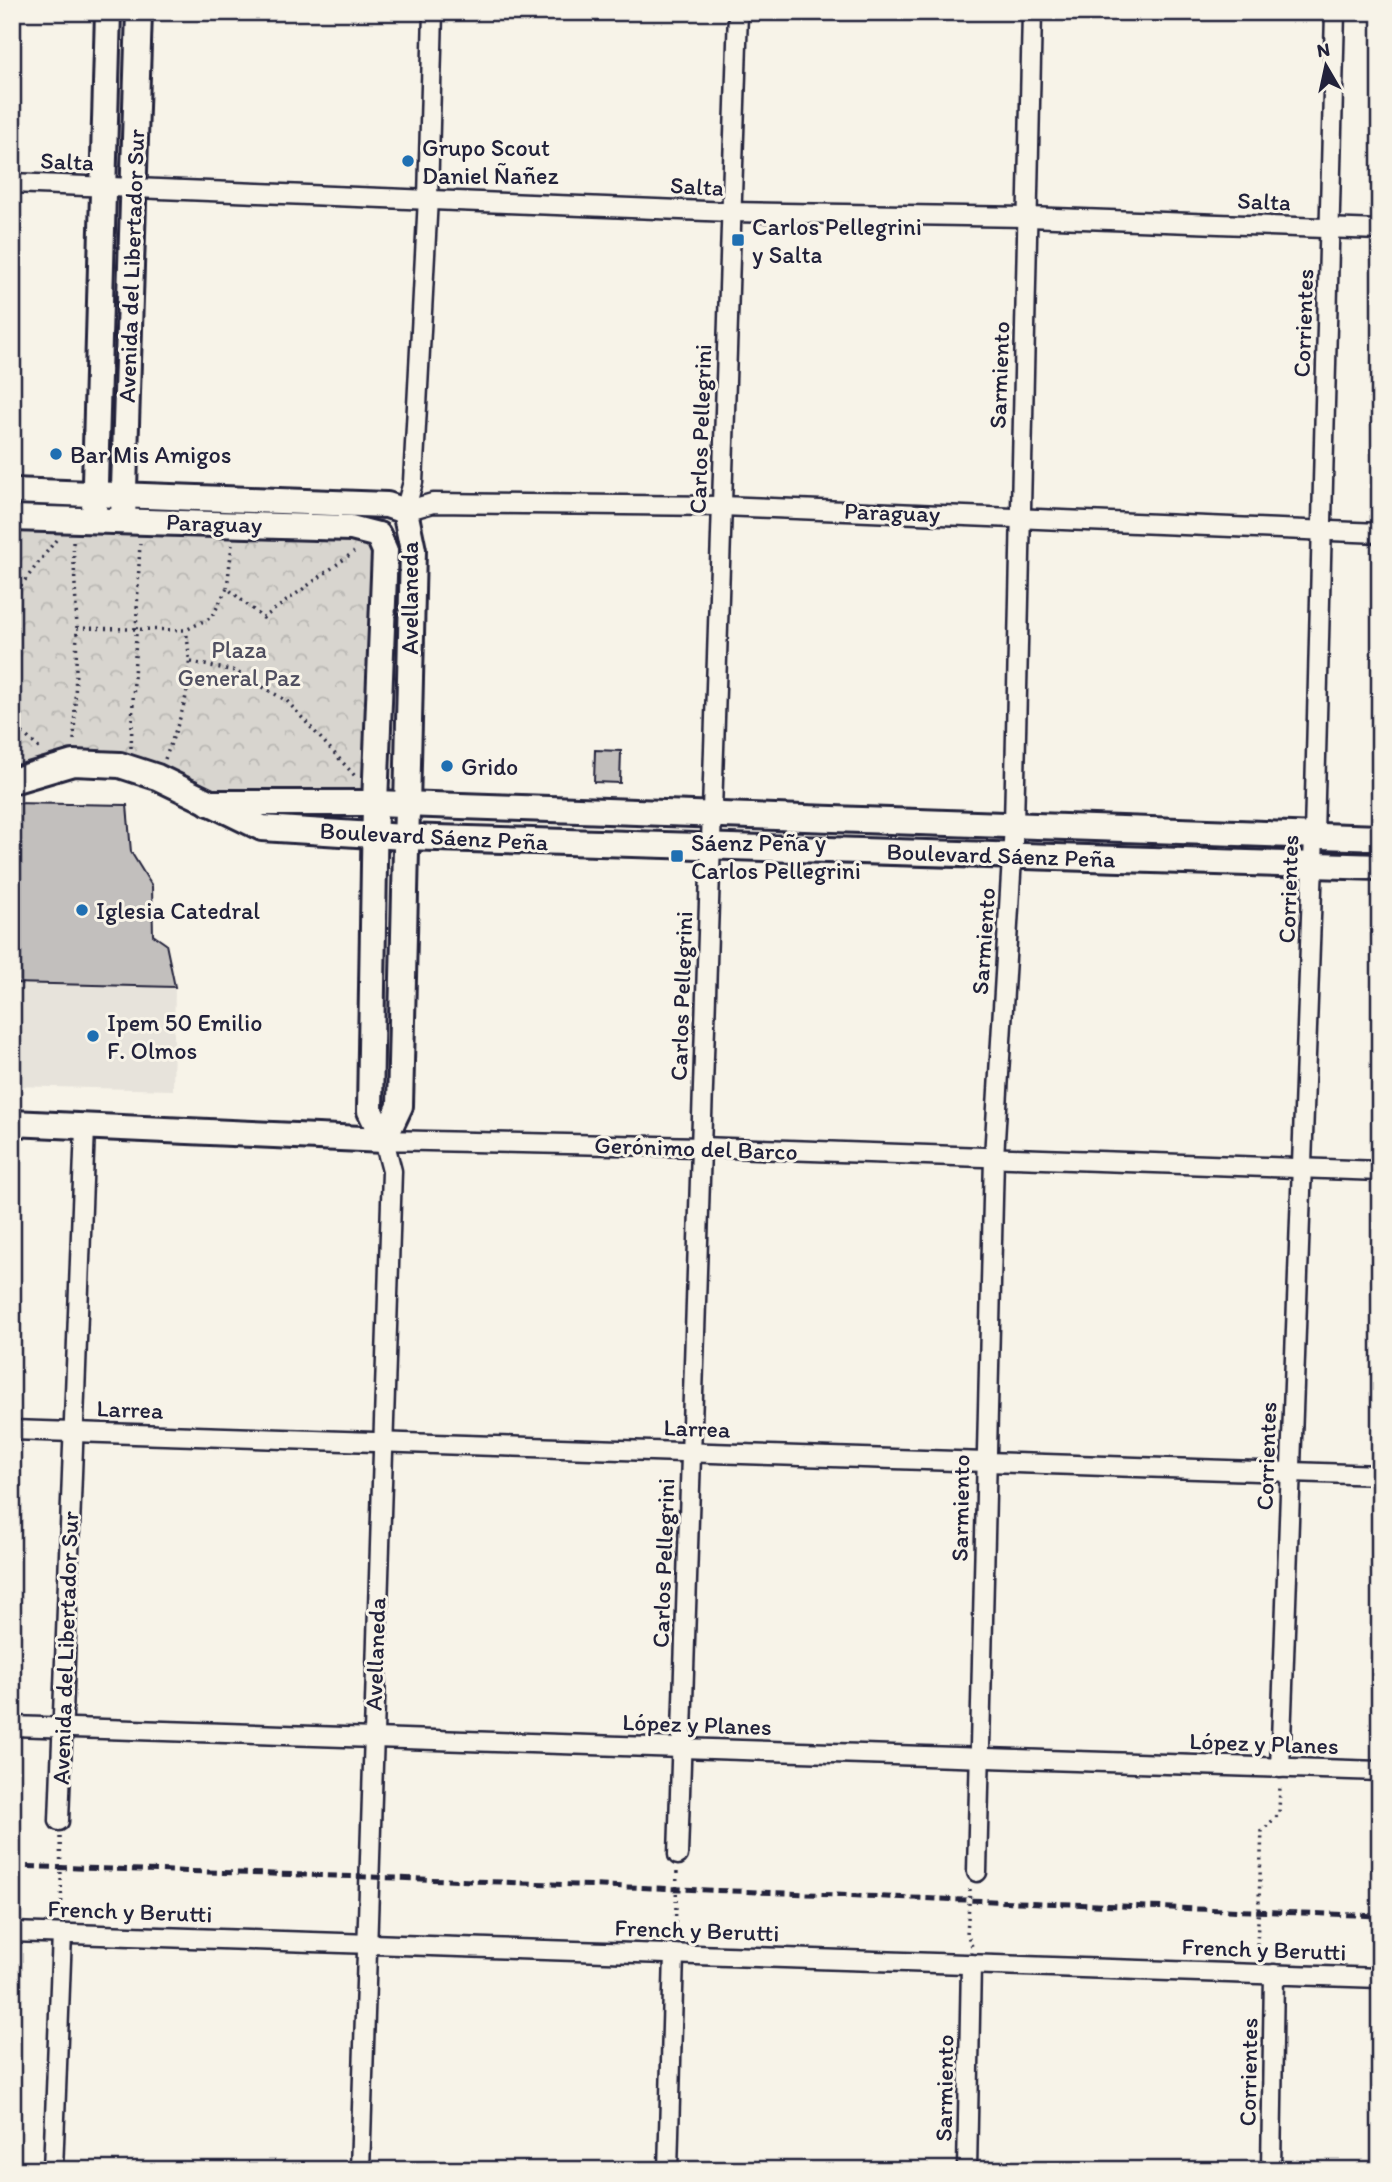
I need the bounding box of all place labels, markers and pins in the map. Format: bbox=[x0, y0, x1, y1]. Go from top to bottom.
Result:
place label: Grupo Scout Daniel Ñañez bbox=[422, 133, 559, 190]
marker: Grupo Scout Daniel Ñañez bbox=[400, 153, 416, 169]
place label: Carlos Pellegrini y Salta bbox=[752, 212, 922, 269]
marker: Carlos Pellegrini y Salta bbox=[730, 232, 746, 248]
place label: Bar Mis Amigos bbox=[70, 440, 231, 469]
marker: Bar Mis Amigos bbox=[48, 446, 64, 462]
place label: Grido bbox=[461, 752, 518, 781]
marker: Grido bbox=[439, 758, 455, 774]
place label: Sáenz Peña y Carlos Pellegrini bbox=[691, 828, 861, 885]
marker: Sáenz Peña y Carlos Pellegrini bbox=[669, 848, 685, 864]
place label: Iglesia Catedral bbox=[96, 896, 260, 925]
marker: Iglesia Catedral bbox=[74, 902, 90, 918]
place label: Ipem 50 Emilio F. Olmos bbox=[107, 1008, 262, 1065]
marker: Ipem 50 Emilio F. Olmos bbox=[85, 1028, 101, 1044]

